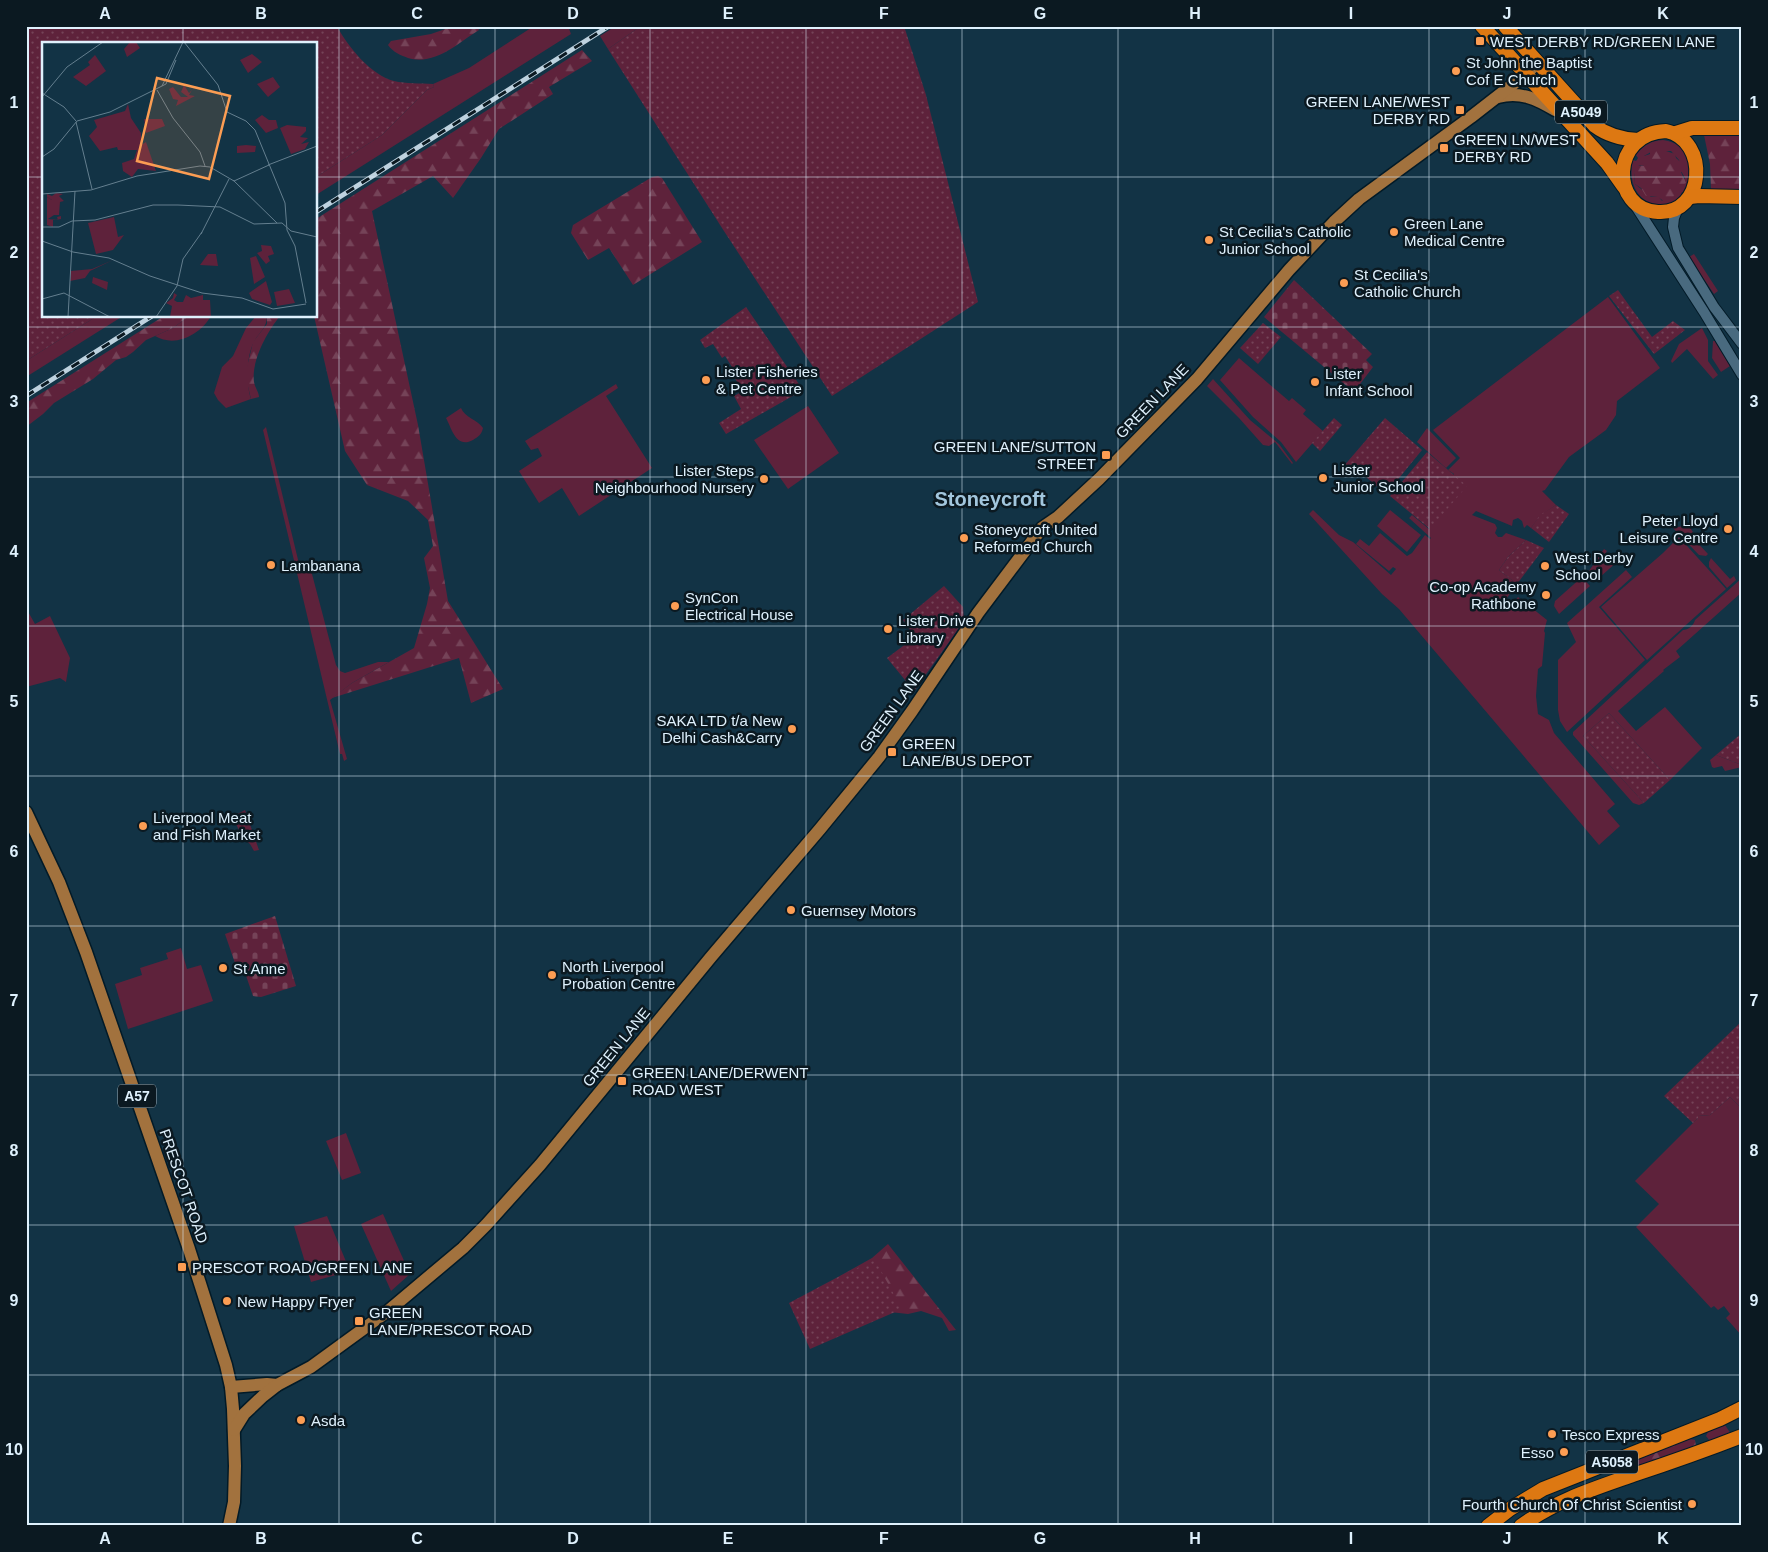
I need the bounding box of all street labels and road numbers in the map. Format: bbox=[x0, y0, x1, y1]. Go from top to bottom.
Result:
road number: A5049 bbox=[1555, 100, 1607, 124]
street label: GREEN LANE bbox=[1112, 360, 1192, 442]
street label: GREEN LANE bbox=[856, 667, 926, 755]
street label: GREEN LANE bbox=[579, 1004, 653, 1090]
road number: A57 bbox=[118, 1084, 156, 1108]
street label: PRESCOT ROAD bbox=[156, 1127, 212, 1246]
road number: A5058 bbox=[1586, 1450, 1638, 1474]

